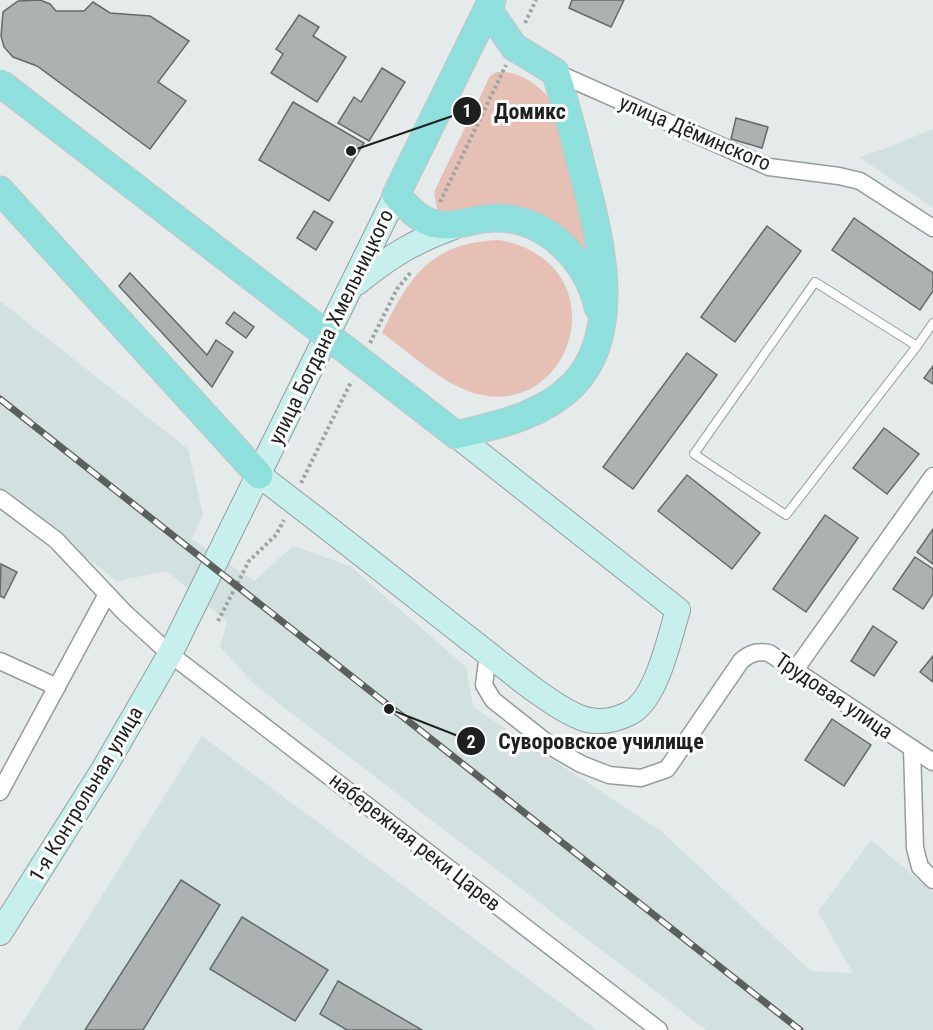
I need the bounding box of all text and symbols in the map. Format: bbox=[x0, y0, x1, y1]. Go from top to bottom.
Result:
street label: улица Дёминского bbox=[615, 90, 775, 176]
callout: Домикс bbox=[452, 91, 578, 131]
text: Домикс bbox=[494, 99, 566, 124]
text: 1 bbox=[462, 100, 472, 121]
street label: улица Богдана Хмельницкого bbox=[264, 206, 398, 448]
street label: Трудовая улица bbox=[771, 648, 897, 744]
street label: 1-я Контрольная улица bbox=[24, 702, 148, 886]
callout: Суворовское училище bbox=[456, 721, 715, 761]
text: Суворовское училище bbox=[498, 729, 704, 754]
text: 2 bbox=[466, 731, 476, 752]
street label: набережная реки Царев bbox=[325, 768, 505, 916]

